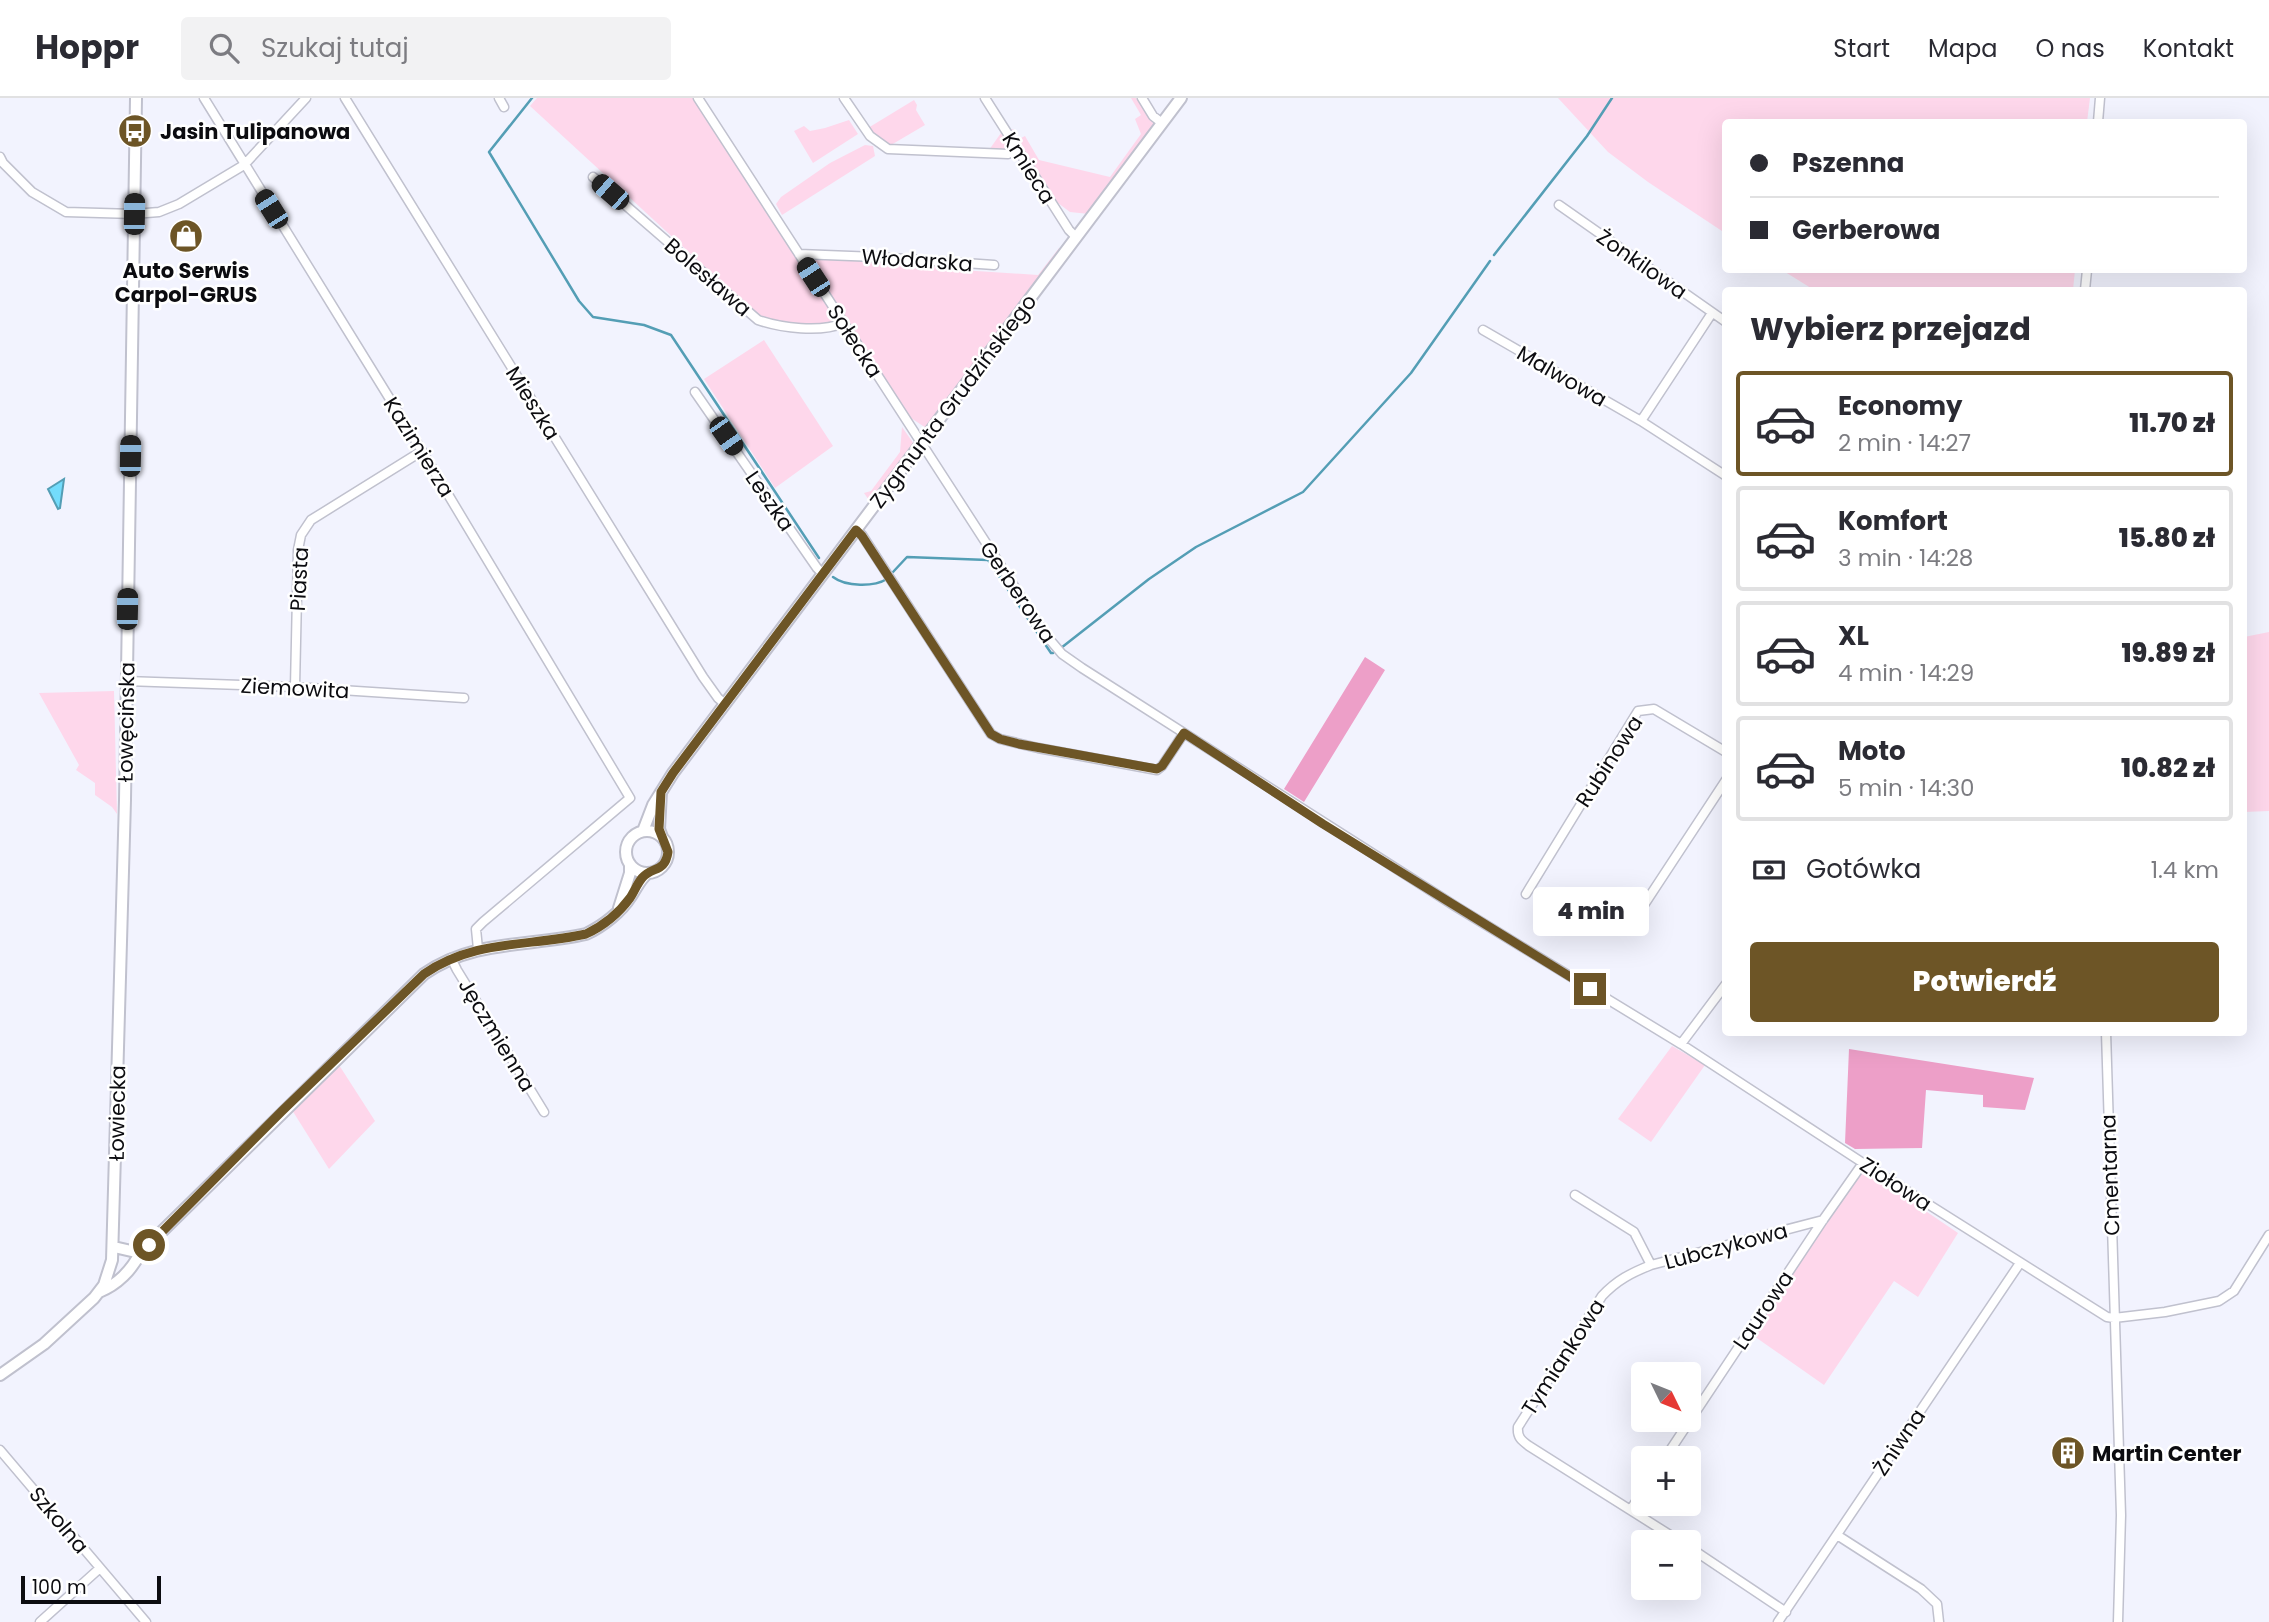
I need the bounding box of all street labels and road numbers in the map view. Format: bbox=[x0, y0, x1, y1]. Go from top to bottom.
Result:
street label: Kmieca bbox=[996, 127, 1062, 209]
street label: Żonkilowa bbox=[1591, 222, 1693, 306]
street label: Bolesława bbox=[658, 231, 758, 323]
street label: Włodarska bbox=[860, 242, 974, 278]
street label: Zygmunta Grudzińskiego bbox=[863, 288, 1043, 514]
street label: Sołecka bbox=[821, 299, 889, 383]
street label: Malwowa bbox=[1512, 339, 1612, 413]
street label: Mieszka bbox=[499, 361, 567, 445]
street label: Kazimierza bbox=[377, 391, 461, 503]
street label: Leszka bbox=[739, 465, 801, 537]
street label: Gerberowa bbox=[973, 535, 1063, 649]
street label: Piasta bbox=[283, 546, 315, 612]
street label: Łowęcińska bbox=[110, 662, 142, 782]
street label: Ziemowita bbox=[240, 671, 350, 705]
street label: Rubinowa bbox=[1569, 710, 1649, 812]
street label: Jęczmienna bbox=[452, 973, 542, 1097]
street label: Łowiecka bbox=[102, 1065, 132, 1161]
street label: Cmentarna bbox=[2093, 1114, 2127, 1236]
street label: Ziołowa bbox=[1855, 1150, 1937, 1218]
street label: Lubczykowa bbox=[1661, 1216, 1791, 1276]
street label: Laurowa bbox=[1726, 1265, 1800, 1355]
street label: Tymiankowa bbox=[1515, 1293, 1611, 1421]
street label: Żniwna bbox=[1866, 1403, 1932, 1481]
street label: Szkolna bbox=[23, 1480, 95, 1560]

